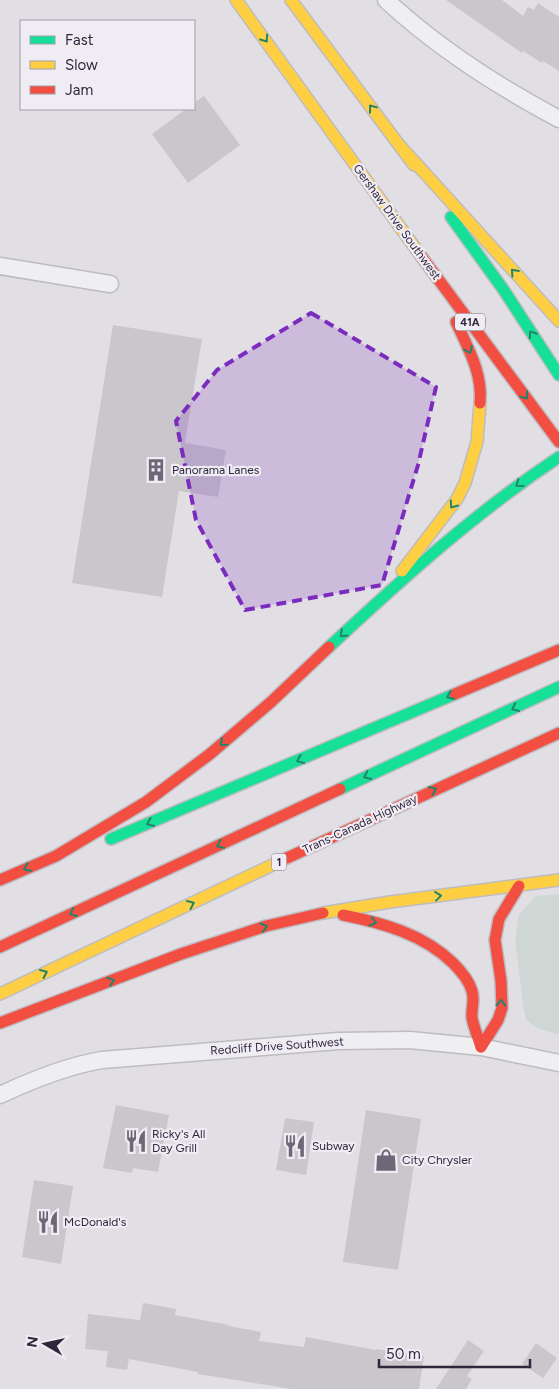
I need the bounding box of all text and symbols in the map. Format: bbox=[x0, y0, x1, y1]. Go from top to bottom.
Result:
legend bbox=[20, 20, 195, 110]
text: Fast bbox=[65, 31, 94, 49]
one-way arrow bbox=[259, 34, 268, 43]
text: Slow bbox=[65, 56, 98, 74]
text: Jam bbox=[65, 81, 93, 99]
one-way arrow bbox=[369, 105, 377, 114]
street label: Gershaw Drive Southwest bbox=[350, 162, 444, 283]
one-way arrow bbox=[511, 268, 520, 277]
road number: 41A bbox=[455, 314, 485, 331]
one-way arrow bbox=[529, 331, 539, 340]
one-way arrow bbox=[463, 345, 474, 354]
one-way arrow bbox=[520, 390, 528, 399]
building icon: Panorama Lanes bbox=[143, 457, 169, 483]
place label: Panorama Lanes bbox=[172, 463, 260, 477]
one-way arrow bbox=[515, 478, 525, 487]
one-way arrow bbox=[450, 499, 459, 509]
one-way arrow bbox=[340, 628, 349, 637]
one-way arrow bbox=[446, 691, 454, 701]
one-way arrow bbox=[511, 701, 520, 712]
one-way arrow bbox=[219, 738, 228, 747]
one-way arrow bbox=[296, 753, 305, 764]
one-way arrow bbox=[363, 770, 372, 781]
one-way arrow bbox=[428, 786, 437, 797]
street label: Trans-Canada Highway bbox=[301, 791, 420, 857]
one-way arrow bbox=[146, 816, 155, 827]
one-way arrow bbox=[216, 838, 225, 849]
road number: 1 bbox=[272, 854, 286, 870]
one-way arrow bbox=[23, 862, 32, 872]
one-way arrow bbox=[434, 891, 442, 902]
one-way arrow bbox=[186, 899, 195, 910]
one-way arrow bbox=[69, 907, 78, 917]
one-way arrow bbox=[369, 916, 377, 926]
one-way arrow bbox=[259, 922, 268, 932]
one-way arrow bbox=[39, 969, 48, 979]
one-way arrow bbox=[106, 977, 115, 987]
one-way arrow bbox=[496, 999, 506, 1007]
street label: Redcliff Drive Southwest bbox=[210, 1034, 345, 1058]
place label: Ricky's All Day Grill bbox=[152, 1127, 205, 1155]
restaurant icon: Ricky's All Day Grill bbox=[123, 1128, 149, 1154]
restaurant icon: Subway bbox=[282, 1133, 308, 1159]
place label: Subway bbox=[312, 1139, 355, 1153]
shop icon: City Chrysler bbox=[373, 1147, 399, 1173]
place label: City Chrysler bbox=[402, 1153, 472, 1167]
restaurant icon: McDonald's bbox=[35, 1209, 61, 1235]
place label: McDonald's bbox=[64, 1215, 127, 1229]
north arrow bbox=[20, 1319, 70, 1369]
text: N bbox=[23, 1335, 42, 1349]
scale bar bbox=[379, 1336, 530, 1368]
text: 50 m bbox=[386, 1345, 421, 1363]

